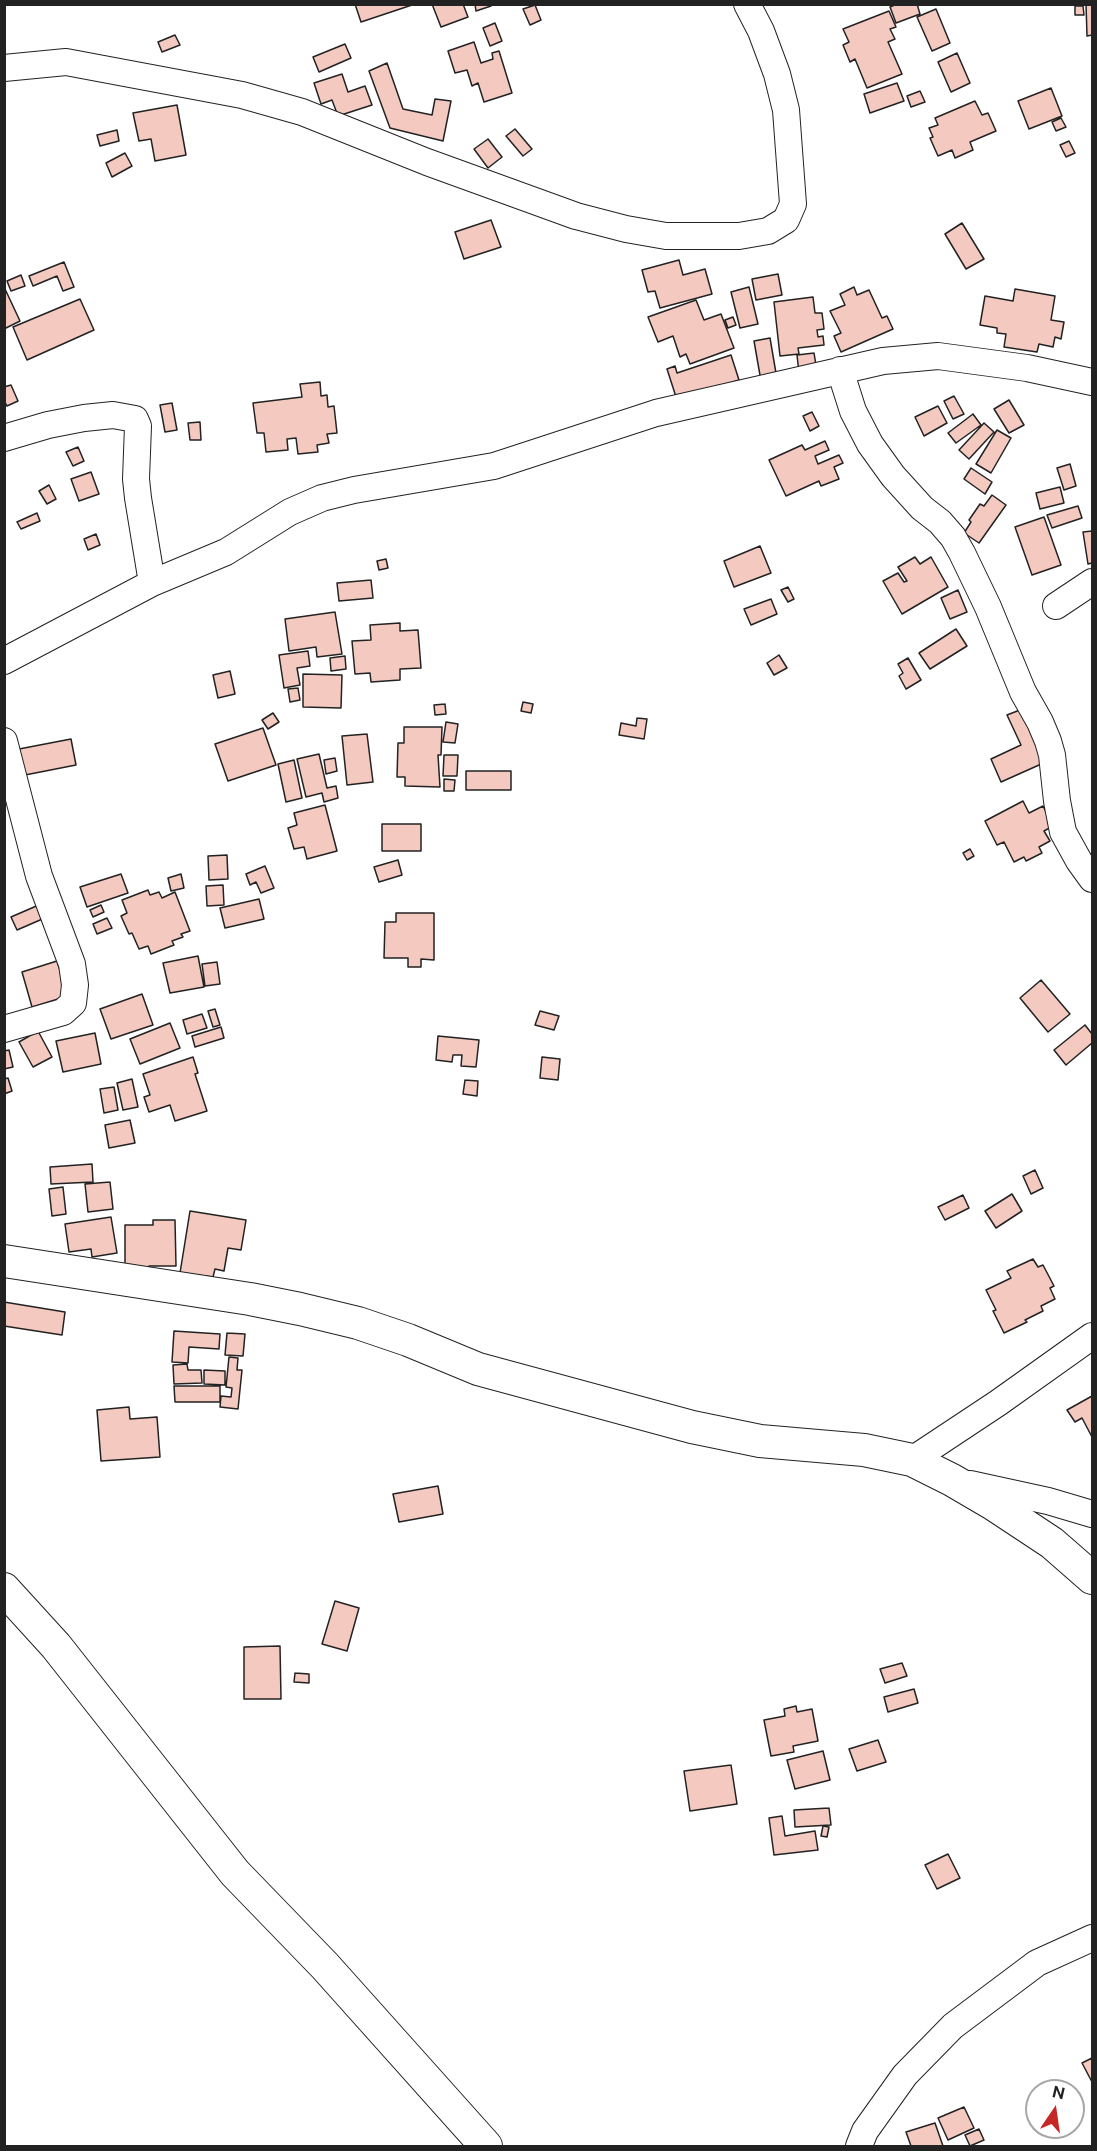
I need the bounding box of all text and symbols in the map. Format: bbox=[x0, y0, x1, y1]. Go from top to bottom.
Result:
north arrow bbox=[1025, 2079, 1085, 2139]
text: N bbox=[1050, 2082, 1067, 2104]

